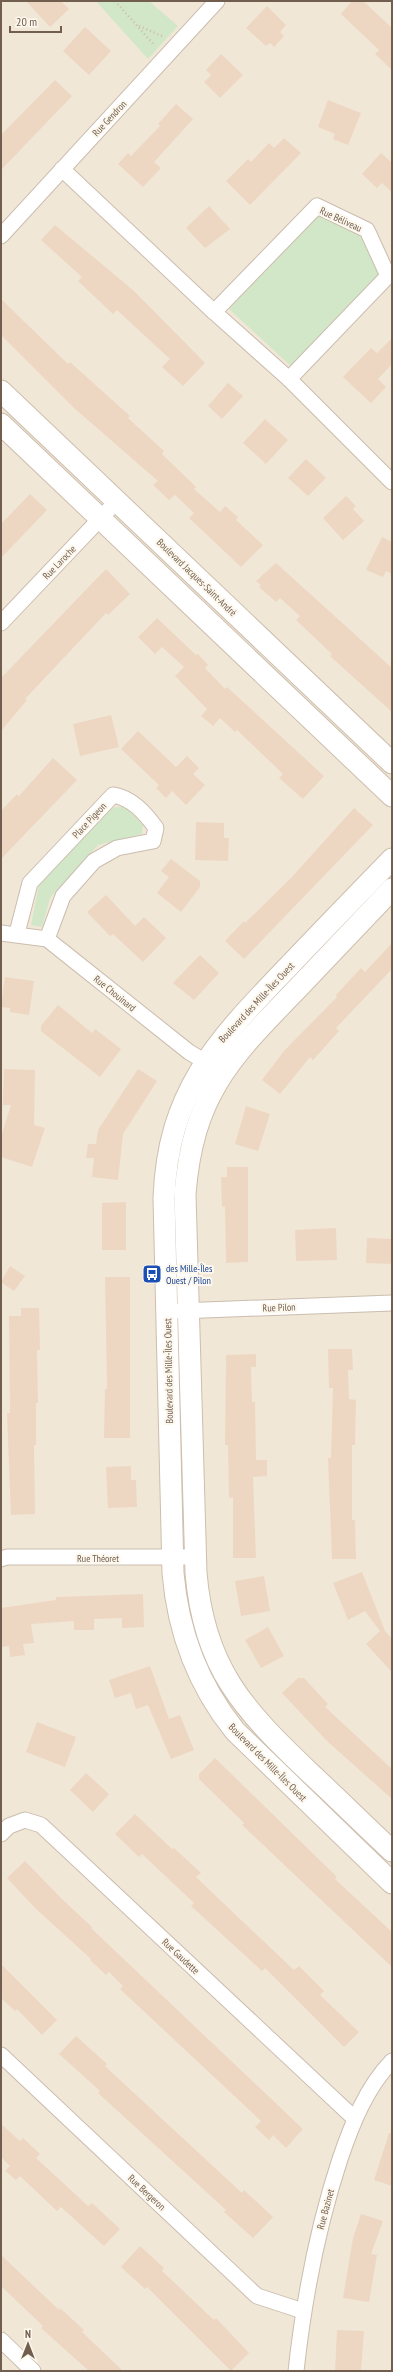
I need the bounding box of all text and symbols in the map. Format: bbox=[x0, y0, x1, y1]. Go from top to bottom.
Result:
scale bar bbox=[10, 8, 61, 34]
text: 20 m bbox=[16, 14, 37, 29]
street label: Rue Gendron bbox=[89, 98, 129, 139]
street label: Rue Béliveau bbox=[318, 204, 364, 235]
street label: Boulevard Jacques-Saint-André bbox=[154, 536, 239, 619]
street label: Rue Laroche bbox=[40, 543, 79, 582]
street label: Place Pigeon bbox=[70, 800, 109, 841]
street label: Boulevard des Mille-Îles Ouest bbox=[216, 959, 297, 1045]
street label: Rue Chouinard bbox=[91, 972, 138, 1014]
place label: des Mille-Îles Ouest / Pilon bbox=[166, 1262, 213, 1287]
bus stop icon: des Mille-Îles Ouest / Pilon bbox=[141, 1263, 163, 1285]
street label: Rue Pilon bbox=[262, 1300, 296, 1315]
street label: Boulevard des Mille-Îles Ouest bbox=[161, 1318, 176, 1424]
street label: Rue Théoret bbox=[77, 1552, 119, 1565]
street label: Boulevard des Mille-Îles Ouest bbox=[226, 1721, 310, 1804]
street label: Rue Gaudette bbox=[159, 1936, 202, 1977]
street label: Rue Bergeron bbox=[125, 2172, 168, 2213]
street label: Rue Bazinet bbox=[314, 2187, 337, 2231]
north arrow bbox=[8, 2324, 48, 2364]
text: N bbox=[25, 2327, 31, 2341]

